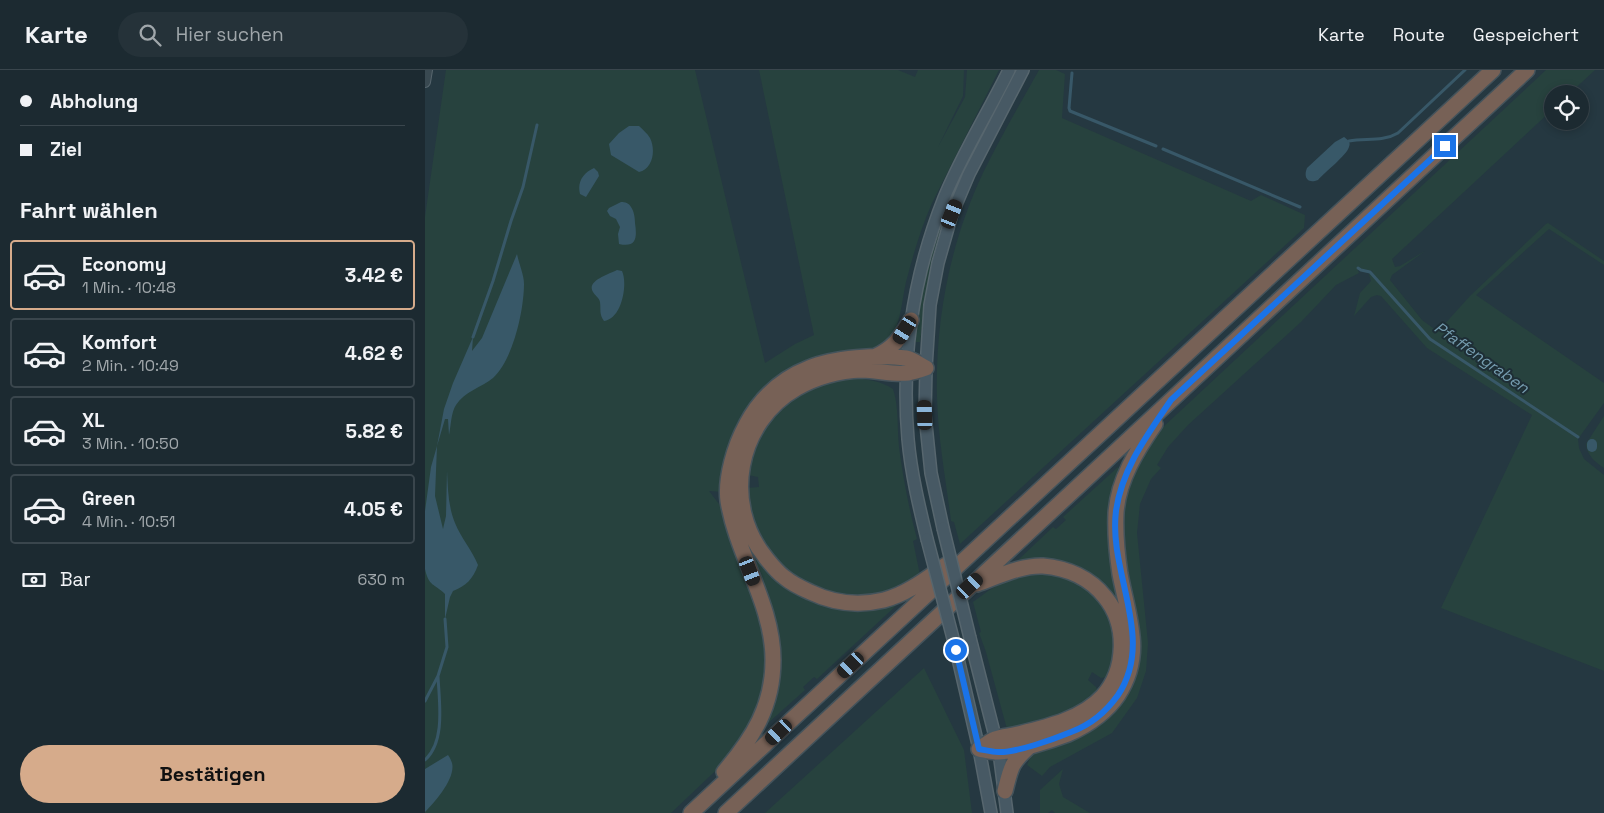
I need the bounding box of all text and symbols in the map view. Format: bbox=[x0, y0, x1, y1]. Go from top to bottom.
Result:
search box bbox=[118, 12, 468, 57]
text: Karte bbox=[25, 19, 88, 50]
icon: search bbox=[136, 21, 164, 49]
text: Hier suchen bbox=[176, 22, 284, 47]
text: Karte bbox=[1318, 23, 1365, 46]
text: Route bbox=[1393, 23, 1445, 46]
text: Gespeichert bbox=[1473, 23, 1579, 46]
map controls bbox=[1544, 85, 1589, 130]
button: locate bbox=[1544, 85, 1589, 130]
text: Abholung bbox=[50, 89, 138, 114]
route end bbox=[1434, 135, 1456, 157]
text: Ziel bbox=[50, 137, 82, 162]
text: Fahrt wählen bbox=[20, 196, 158, 224]
car bbox=[939, 197, 964, 231]
text: Economy bbox=[82, 252, 166, 277]
icon: car bbox=[22, 253, 67, 298]
text: 3.42 € bbox=[345, 263, 403, 288]
text: 1 Min. · 10:48 bbox=[82, 277, 176, 298]
car bbox=[890, 313, 919, 347]
water label: Pfaffengraben bbox=[1430, 317, 1534, 399]
text: Komfort bbox=[82, 330, 157, 355]
icon: car bbox=[22, 331, 67, 376]
text: 4.62 € bbox=[345, 341, 403, 366]
text: 2 Min. · 10:49 bbox=[82, 355, 179, 376]
car bbox=[916, 400, 933, 430]
text: XL bbox=[82, 408, 105, 433]
icon: car bbox=[22, 409, 67, 454]
text: 5.82 € bbox=[346, 419, 403, 444]
text: 3 Min. · 10:50 bbox=[82, 433, 179, 454]
text: Green bbox=[82, 486, 135, 511]
icon: car bbox=[22, 487, 67, 532]
text: 4.05 € bbox=[344, 497, 403, 522]
text: 4 Min. · 10:51 bbox=[82, 511, 175, 532]
car bbox=[737, 554, 762, 588]
icon: cash bbox=[20, 566, 48, 594]
text: Bar bbox=[60, 567, 91, 592]
text: 630 m bbox=[357, 569, 405, 590]
car bbox=[953, 570, 986, 602]
route start bbox=[945, 639, 967, 661]
car bbox=[834, 649, 867, 681]
car bbox=[762, 716, 795, 748]
button: Bestätigen bbox=[20, 745, 405, 803]

